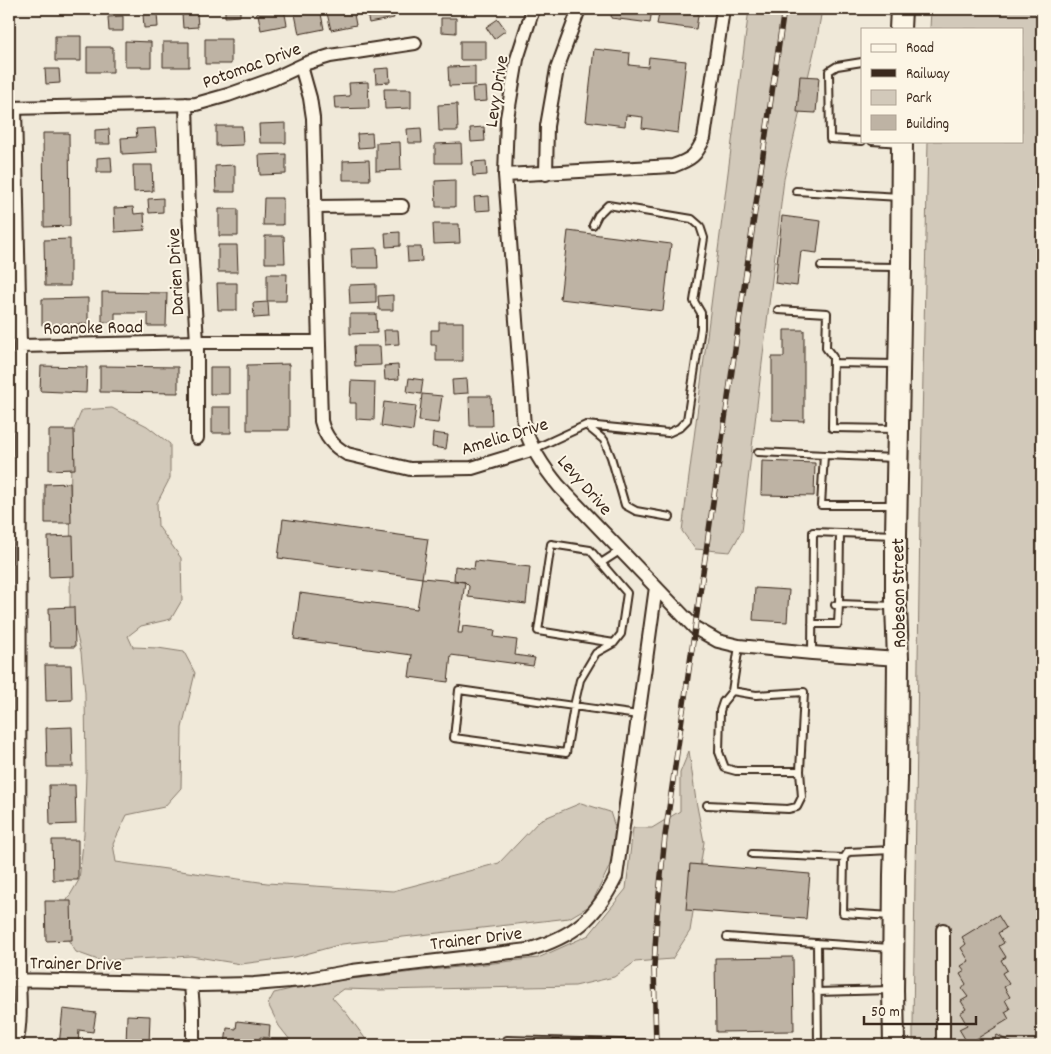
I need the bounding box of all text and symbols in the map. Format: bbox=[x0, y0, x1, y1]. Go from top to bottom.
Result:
legend bbox=[861, 28, 1024, 142]
street label: Potomac Drive bbox=[199, 37, 305, 98]
text: Road bbox=[906, 38, 934, 60]
street label: Levy Drive bbox=[479, 54, 517, 130]
text: Railway bbox=[906, 64, 950, 86]
text: Park bbox=[906, 88, 932, 110]
text: Building bbox=[906, 114, 949, 136]
street label: Darien Drive bbox=[162, 227, 193, 316]
street label: Roanoke Road bbox=[43, 315, 143, 344]
street label: Amelia Drive bbox=[458, 412, 552, 464]
street label: Levy Drive bbox=[549, 450, 617, 523]
street label: Robeson Street bbox=[886, 538, 915, 648]
street label: Trainer Drive bbox=[429, 921, 524, 959]
street label: Trainer Drive bbox=[30, 951, 122, 980]
scale bar bbox=[864, 994, 976, 1026]
text: 50 m bbox=[871, 1002, 900, 1024]

